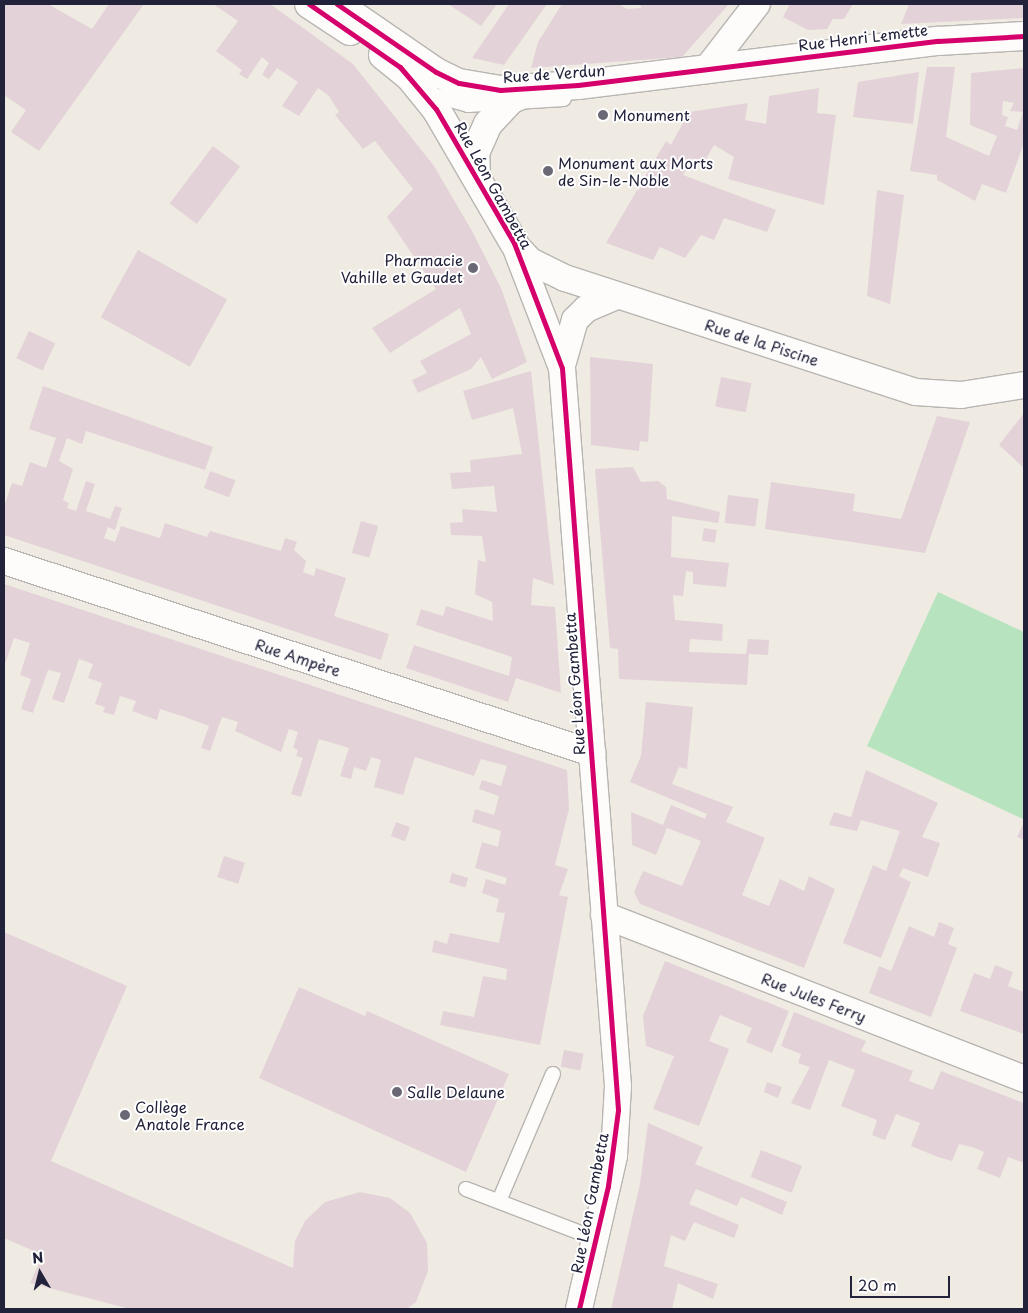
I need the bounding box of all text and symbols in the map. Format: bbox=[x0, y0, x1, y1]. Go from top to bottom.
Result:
street label: Rue Henri Lemette bbox=[795, 20, 931, 54]
street label: Rue de Verdun bbox=[501, 60, 607, 86]
place label: Monument bbox=[613, 106, 690, 124]
marker: Monument bbox=[597, 109, 609, 121]
street label: Rue Léon Gambetta bbox=[451, 118, 537, 252]
place label: Monument aux Morts de Sin-le-Noble bbox=[558, 153, 713, 188]
marker: Monument aux Morts de Sin-le-Noble bbox=[542, 165, 554, 177]
place label: Pharmacie Vahille et Gaudet bbox=[340, 250, 463, 285]
marker: Pharmacie Vahille et Gaudet bbox=[467, 262, 479, 274]
street label: Rue de la Piscine bbox=[701, 315, 823, 369]
street label: Rue Léon Gambetta bbox=[560, 612, 588, 756]
street label: Rue Ampère bbox=[252, 635, 344, 679]
street label: Rue Jules Ferry bbox=[758, 968, 870, 1026]
place label: Salle Delaune bbox=[407, 1083, 504, 1101]
marker: Salle Delaune bbox=[391, 1086, 403, 1098]
place label: Collège Anatole France bbox=[135, 1097, 245, 1132]
marker: Collège Anatole France bbox=[119, 1109, 131, 1121]
street label: Rue Léon Gambetta bbox=[566, 1131, 612, 1275]
text: N bbox=[31, 1246, 45, 1269]
north arrow bbox=[15, 1248, 65, 1298]
scale bar bbox=[853, 1266, 953, 1298]
text: 20 m bbox=[858, 1273, 897, 1296]

